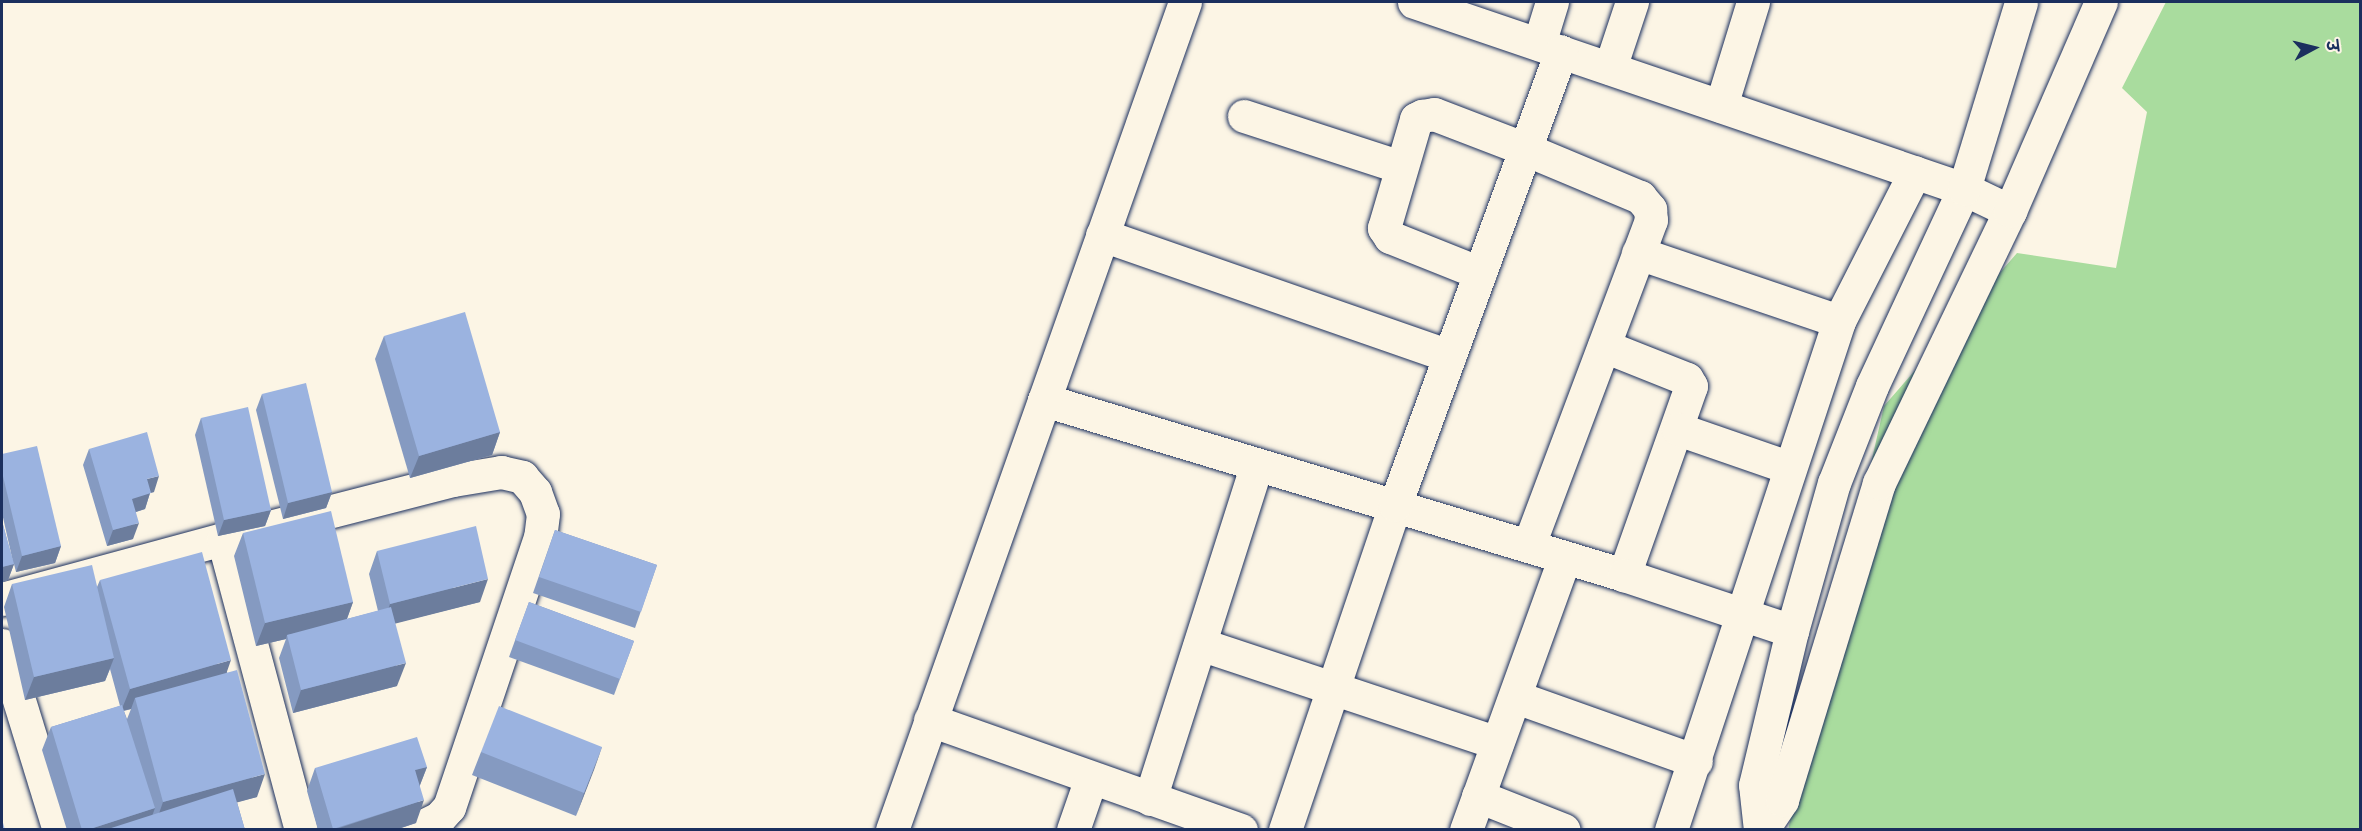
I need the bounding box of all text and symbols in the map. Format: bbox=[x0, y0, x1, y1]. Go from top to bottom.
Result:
north arrow bbox=[2284, 18, 2344, 78]
text: उ bbox=[2320, 39, 2343, 52]

